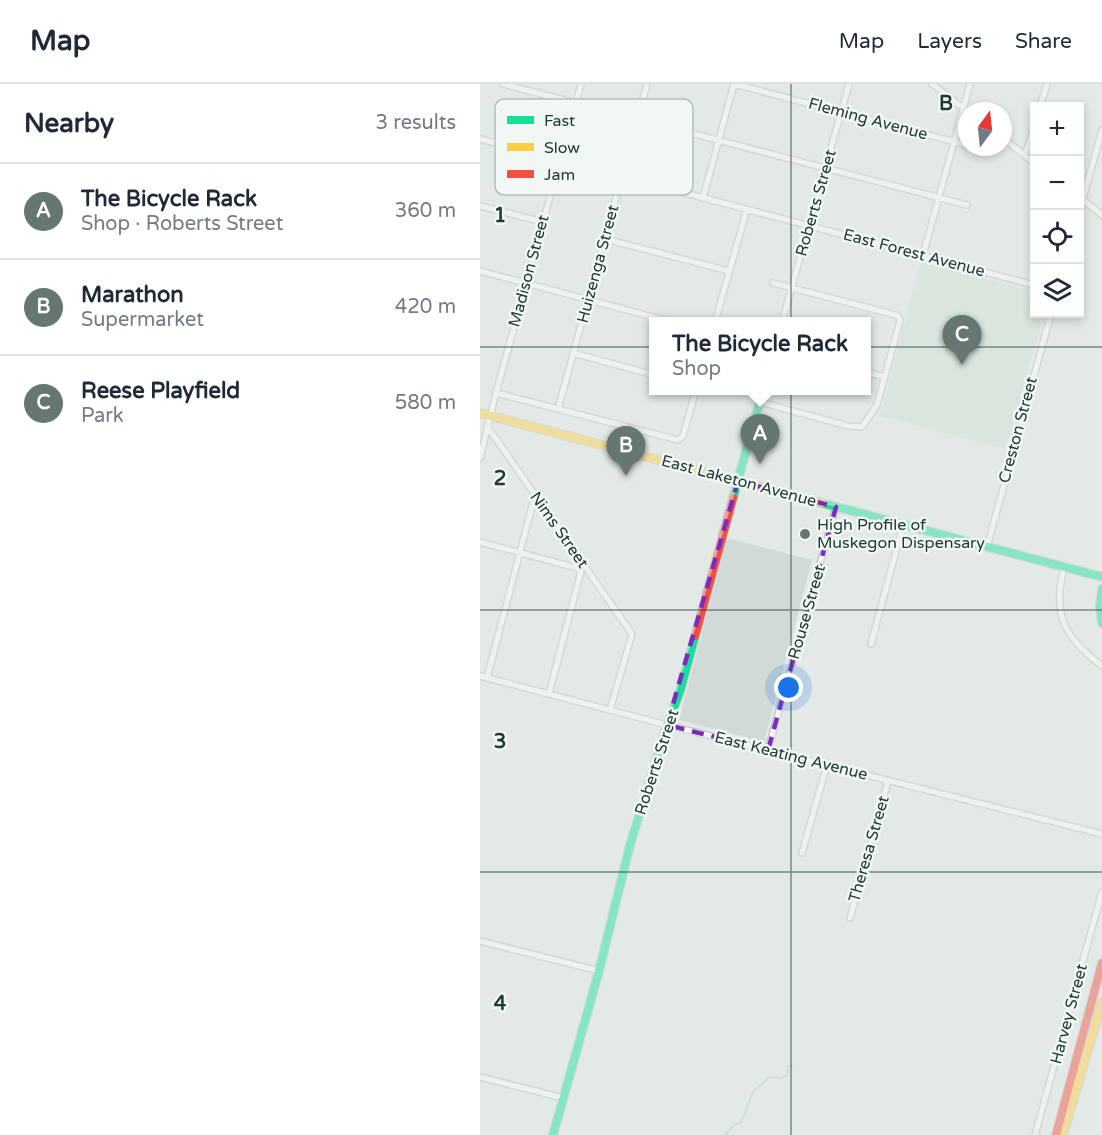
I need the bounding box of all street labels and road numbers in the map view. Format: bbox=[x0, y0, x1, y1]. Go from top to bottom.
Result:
street label: Fleming Avenue bbox=[806, 93, 930, 145]
street label: Roberts Street bbox=[791, 147, 841, 259]
street label: Huizenga Street bbox=[573, 203, 623, 325]
street label: Madison Street bbox=[504, 213, 554, 329]
street label: East Forest Avenue bbox=[841, 224, 987, 282]
street label: Creston Street bbox=[994, 375, 1042, 485]
street label: East Laketon Avenue bbox=[659, 451, 819, 511]
street label: Nims Street bbox=[525, 488, 593, 572]
street label: Rouse Street bbox=[784, 562, 830, 662]
street label: Roberts Street bbox=[630, 707, 684, 817]
street label: East Keating Avenue bbox=[712, 727, 870, 785]
street label: Theresa Street bbox=[844, 793, 894, 905]
street label: Harvey Street bbox=[1046, 962, 1092, 1066]

